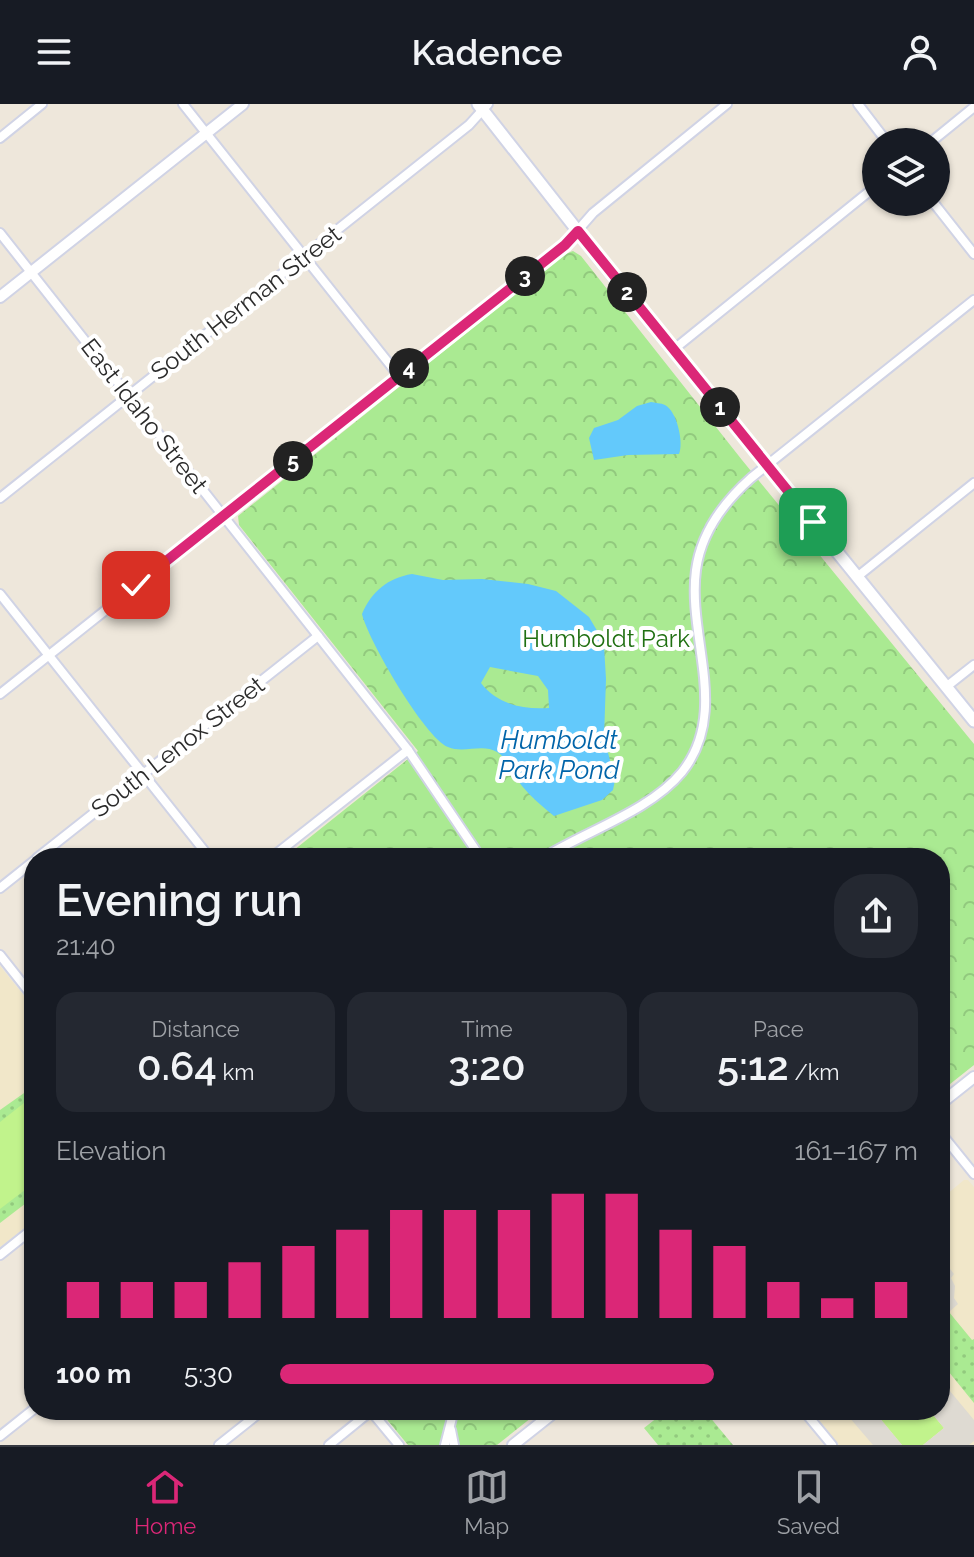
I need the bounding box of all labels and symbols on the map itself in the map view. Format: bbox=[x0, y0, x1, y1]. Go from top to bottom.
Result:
street label: South Herman Street bbox=[145, 219, 346, 386]
pin: 3 bbox=[505, 256, 545, 296]
pin: 2 bbox=[607, 272, 647, 312]
street label: East Idaho Street bbox=[75, 333, 214, 499]
pin: 4 bbox=[389, 348, 429, 388]
pin: 1 bbox=[700, 387, 740, 427]
pin: 5 bbox=[273, 441, 313, 481]
pin bbox=[779, 488, 847, 556]
pin bbox=[102, 551, 170, 619]
park label: Humboldt Park bbox=[522, 624, 690, 653]
street label: South Lenox Street bbox=[85, 670, 270, 823]
water label: Humboldt Park Pond bbox=[499, 725, 620, 785]

